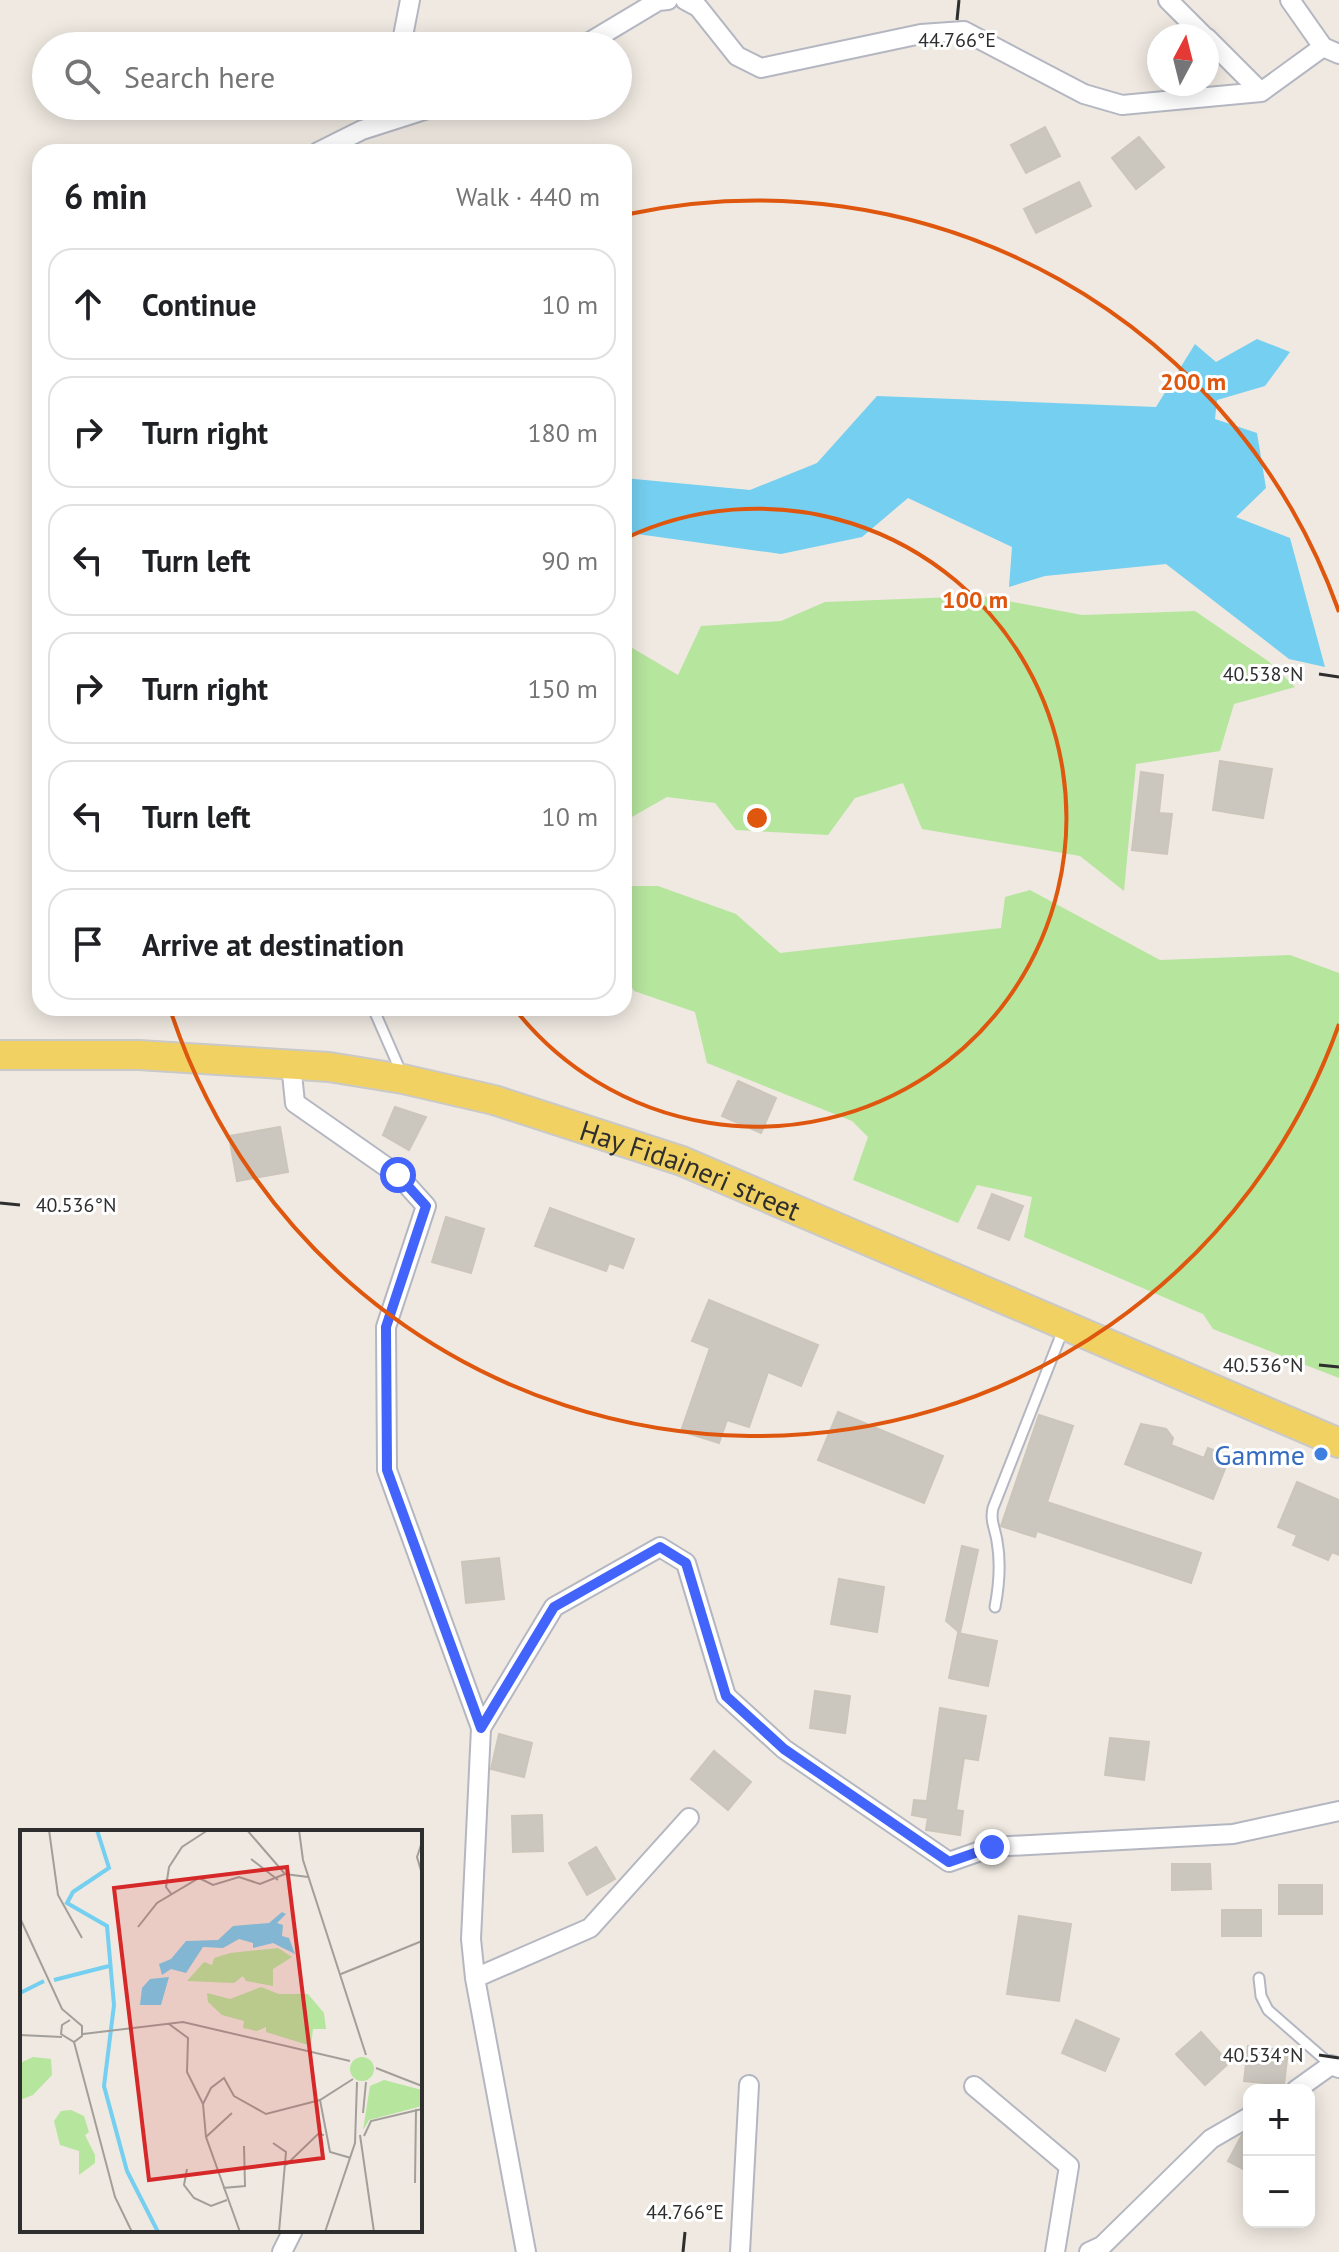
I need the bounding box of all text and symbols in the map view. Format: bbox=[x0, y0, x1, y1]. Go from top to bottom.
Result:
north arrow bbox=[1147, 24, 1219, 96]
text: 44.766°E bbox=[918, 27, 996, 53]
search box bbox=[32, 32, 632, 120]
icon: search bbox=[60, 54, 104, 98]
text: Search here bbox=[124, 57, 275, 96]
text: 6 min bbox=[64, 174, 147, 218]
text: Walk · 440 m bbox=[456, 180, 600, 213]
icon: ahead bbox=[66, 282, 110, 326]
text: Continue bbox=[142, 285, 256, 324]
text: 10 m bbox=[542, 288, 598, 321]
text: 200 m bbox=[1160, 366, 1226, 397]
icon: right bbox=[66, 410, 110, 454]
text: Turn right bbox=[142, 413, 268, 452]
text: 180 m bbox=[527, 416, 598, 449]
icon: left bbox=[66, 538, 110, 582]
text: Turn left bbox=[142, 541, 250, 580]
text: 90 m bbox=[542, 544, 598, 577]
text: 100 m bbox=[942, 584, 1008, 615]
text: 40.538°N bbox=[1223, 661, 1303, 687]
icon: right bbox=[66, 666, 110, 710]
text: Turn right bbox=[142, 669, 268, 708]
text: 150 m bbox=[527, 672, 598, 705]
icon: left bbox=[66, 794, 110, 838]
text: Turn left bbox=[142, 797, 250, 836]
text: 10 m bbox=[542, 800, 598, 833]
centre of rings bbox=[743, 804, 771, 832]
icon: arrive bbox=[66, 922, 110, 966]
text: Arrive at destination bbox=[142, 925, 404, 964]
street label: Hay Fidaineri street bbox=[575, 1111, 807, 1228]
route start bbox=[380, 1157, 416, 1193]
text: 40.536°N bbox=[36, 1192, 116, 1218]
text: 40.536°N bbox=[1223, 1352, 1303, 1378]
place label: Gamme bbox=[1214, 1436, 1305, 1473]
marker: Gamme bbox=[1312, 1445, 1330, 1463]
route end bbox=[974, 1829, 1010, 1865]
inset map bbox=[20, 1830, 422, 2232]
text: 40.534°N bbox=[1223, 2042, 1303, 2068]
map controls bbox=[1243, 2084, 1315, 2228]
button: + bbox=[1243, 2084, 1315, 2156]
button: − bbox=[1243, 2156, 1315, 2228]
text: 44.766°E bbox=[646, 2199, 724, 2225]

